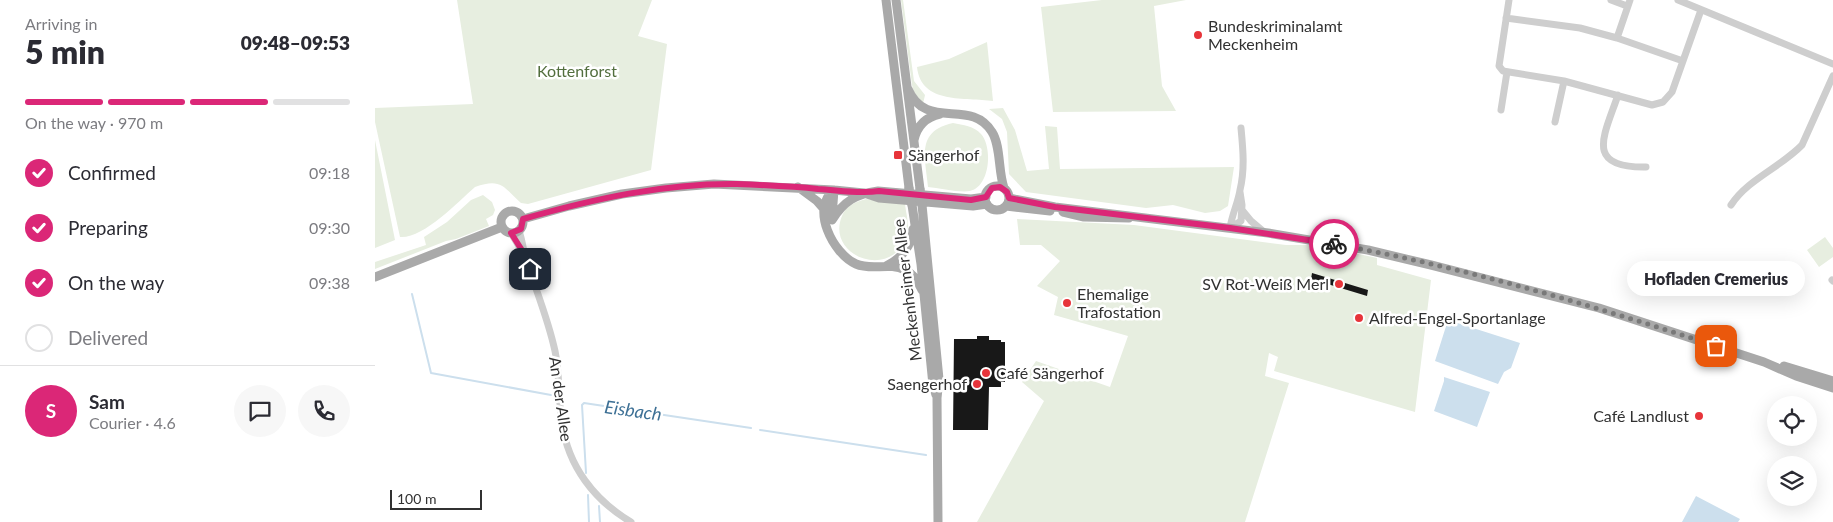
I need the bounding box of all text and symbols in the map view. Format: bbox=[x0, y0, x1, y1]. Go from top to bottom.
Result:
text: Arriving in bbox=[25, 14, 98, 33]
place label: Bundeskriminalamt Meckenheim bbox=[1208, 16, 1343, 53]
marker: Bundeskriminalamt Meckenheim bbox=[1192, 29, 1204, 41]
text: 09:48–09:53 bbox=[241, 31, 350, 54]
text: 5 min bbox=[25, 32, 105, 71]
park label: Kottenforst bbox=[537, 61, 617, 80]
text: On the way · 970 m bbox=[25, 113, 163, 132]
place label: Sängerhof bbox=[908, 145, 980, 164]
marker: Sängerhof bbox=[892, 149, 904, 161]
icon: check bbox=[25, 159, 53, 187]
text: Confirmed bbox=[68, 161, 156, 184]
text: 09:18 bbox=[309, 163, 350, 182]
icon: check bbox=[25, 214, 53, 242]
text: Preparing bbox=[68, 216, 148, 239]
text: 09:30 bbox=[309, 218, 350, 237]
street label: Meckenheimer Allee bbox=[888, 218, 925, 362]
courier bbox=[1309, 219, 1359, 269]
icon: bike bbox=[1320, 230, 1348, 258]
pin bbox=[509, 248, 551, 290]
icon: home bbox=[516, 255, 544, 283]
callout: Hofladen Cremerius bbox=[1627, 261, 1805, 296]
icon: check bbox=[25, 269, 53, 297]
text: Hofladen Cremerius bbox=[1644, 269, 1788, 288]
text: On the way bbox=[68, 271, 164, 294]
text: 09:38 bbox=[309, 273, 350, 292]
place label: SV Rot-Weiß Merl bbox=[1202, 274, 1329, 293]
marker: SV Rot-Weiß Merl bbox=[1333, 278, 1345, 290]
place label: Ehemalige Trafostation bbox=[1077, 284, 1161, 321]
marker: Ehemalige Trafostation bbox=[1061, 297, 1073, 309]
place label: Alfred-Engel-Sportanlage bbox=[1369, 308, 1546, 327]
marker: Alfred-Engel-Sportanlage bbox=[1353, 312, 1365, 324]
pin bbox=[1695, 325, 1737, 367]
text: Delivered bbox=[68, 326, 148, 349]
icon: bag bbox=[1702, 332, 1730, 360]
street label: An der Allee bbox=[546, 355, 577, 443]
place label: Café Sängerhof bbox=[996, 363, 1104, 382]
marker: Café Sängerhof bbox=[980, 367, 992, 379]
place label: Saengerhof bbox=[887, 374, 967, 393]
marker: Saengerhof bbox=[971, 378, 983, 390]
button: chat bbox=[234, 385, 286, 437]
button: phone bbox=[298, 385, 350, 437]
text: Sam bbox=[89, 390, 125, 413]
water label: Eisbach bbox=[603, 395, 663, 425]
map controls bbox=[1767, 396, 1817, 506]
button: locate bbox=[1767, 396, 1817, 446]
text: S bbox=[46, 399, 56, 422]
place label: Café Landlust bbox=[1593, 406, 1689, 425]
marker: Café Landlust bbox=[1693, 410, 1705, 422]
text: Courier · 4.6 bbox=[89, 413, 176, 432]
button: layers bbox=[1767, 456, 1817, 506]
scale bar bbox=[390, 487, 483, 510]
text: 100 m bbox=[397, 490, 436, 507]

